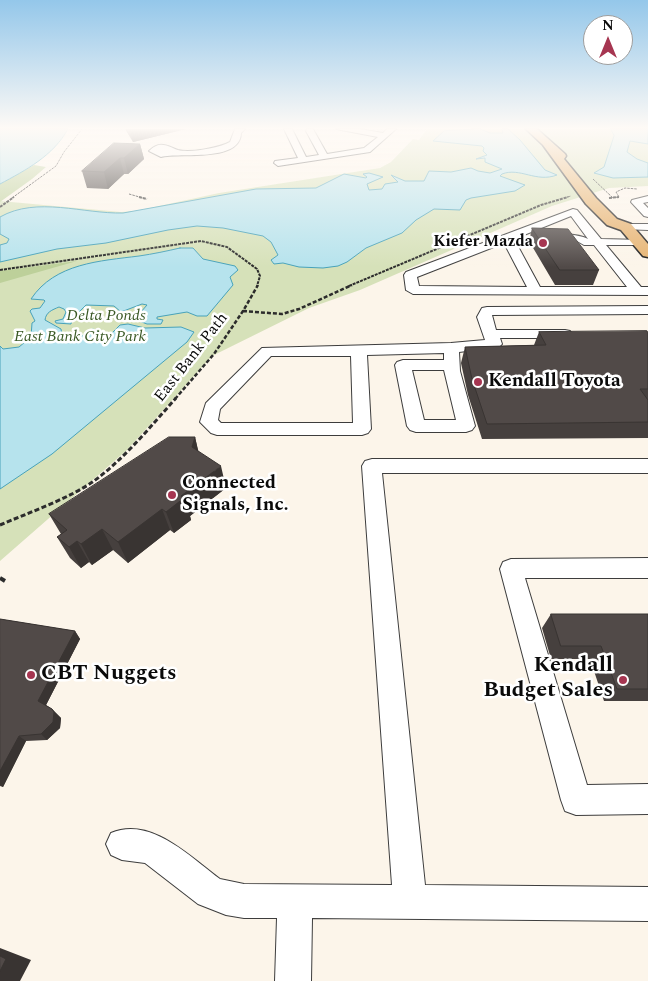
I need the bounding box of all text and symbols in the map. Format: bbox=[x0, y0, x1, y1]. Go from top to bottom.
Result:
north arrow bbox=[583, 15, 633, 65]
text: N bbox=[602, 15, 614, 36]
place label: Kiefer Mazda bbox=[433, 233, 533, 253]
marker: Kiefer Mazda bbox=[537, 237, 549, 249]
park label: Delta Ponds bbox=[66, 307, 146, 327]
street label: East Bank Path bbox=[151, 310, 233, 406]
park label: East Bank City Park bbox=[14, 328, 146, 348]
place label: Kendall Toyota bbox=[488, 371, 621, 393]
marker: Kendall Toyota bbox=[472, 376, 484, 388]
place label: Connected Signals, Inc. bbox=[182, 473, 289, 517]
marker: Connected Signals, Inc. bbox=[166, 489, 178, 501]
place label: Kendall Budget Sales bbox=[483, 654, 613, 706]
place label: CBT Nuggets bbox=[41, 662, 177, 688]
marker: CBT Nuggets bbox=[25, 669, 37, 681]
marker: Kendall Budget Sales bbox=[617, 674, 629, 686]

